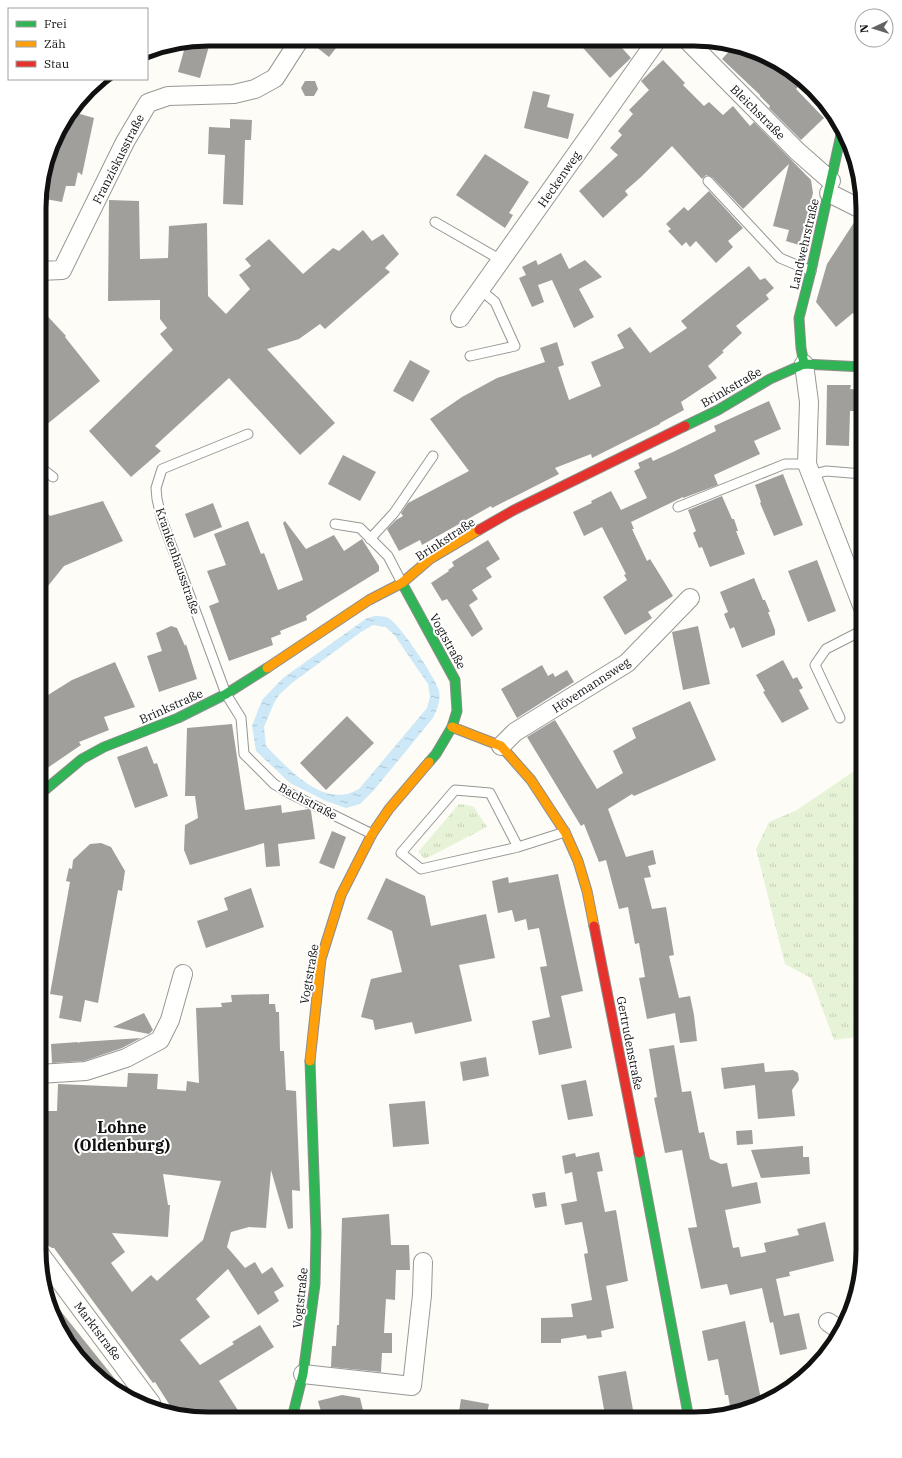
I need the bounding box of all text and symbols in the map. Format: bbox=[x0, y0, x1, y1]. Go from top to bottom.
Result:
legend bbox=[8, 8, 148, 80]
north arrow bbox=[854, 8, 894, 48]
text: Frei bbox=[44, 16, 67, 31]
text: N bbox=[857, 24, 871, 34]
text: Zäh bbox=[44, 36, 66, 51]
text: Stau bbox=[44, 56, 70, 71]
street label: Bleichstraße bbox=[727, 81, 789, 143]
street label: Franziskusstraße bbox=[89, 112, 147, 206]
street label: Heckenweg bbox=[534, 148, 584, 210]
street label: Landwehrstraße bbox=[786, 197, 822, 291]
street label: Brinkstraße bbox=[698, 364, 764, 410]
street label: Krankenhausstraße bbox=[153, 506, 203, 616]
street label: Brinkstraße bbox=[412, 514, 478, 564]
street label: Vogtstraße bbox=[427, 611, 469, 671]
street label: Hövemannsweg bbox=[549, 654, 633, 716]
street label: Brinkstraße bbox=[137, 685, 205, 727]
street label: Bachstraße bbox=[276, 779, 340, 823]
street label: Vogtstraße bbox=[296, 943, 322, 1005]
street label: Gertrudenstraße bbox=[614, 995, 646, 1091]
district label: Lohne (Oldenburg) bbox=[74, 1117, 170, 1155]
street label: Vogtstraße bbox=[289, 1267, 311, 1329]
street label: Marktstraße bbox=[71, 1299, 125, 1363]

